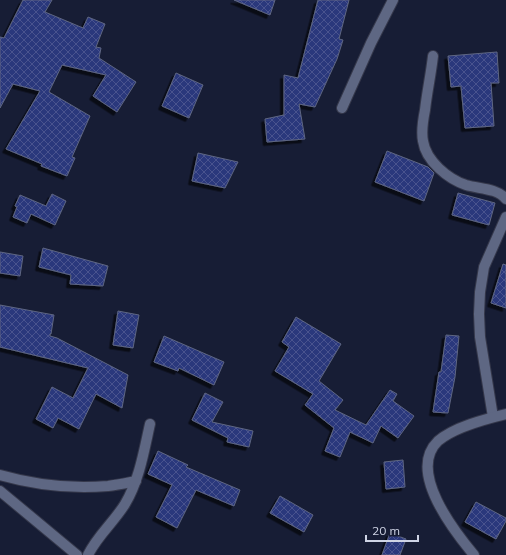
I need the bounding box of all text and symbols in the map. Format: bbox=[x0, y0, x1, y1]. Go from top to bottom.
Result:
scale bar bbox=[366, 517, 418, 543]
text: 20 m bbox=[372, 523, 400, 538]

